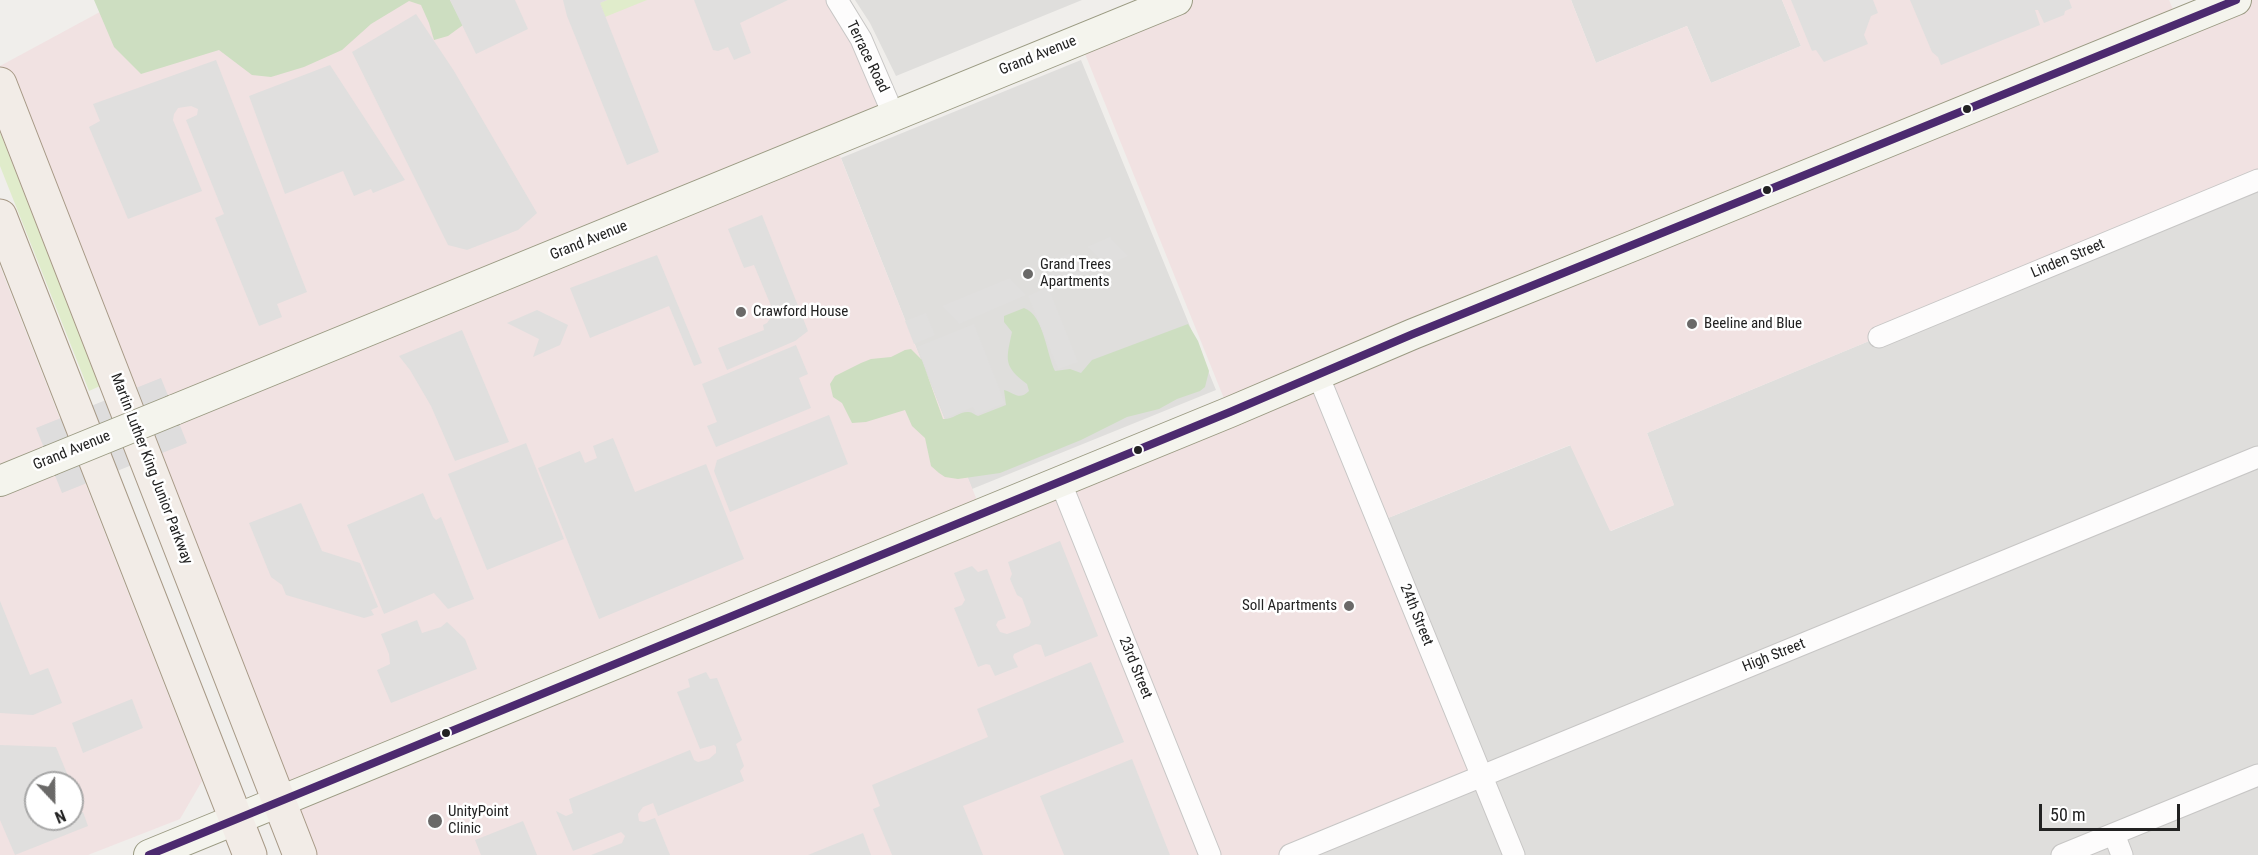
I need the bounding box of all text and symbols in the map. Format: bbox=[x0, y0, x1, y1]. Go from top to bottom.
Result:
street label: Terrace Road bbox=[842, 18, 892, 96]
street label: Grand Avenue bbox=[997, 32, 1079, 80]
unlabelled marker bbox=[1961, 103, 1973, 115]
unlabelled marker bbox=[1761, 184, 1773, 196]
street label: Grand Avenue bbox=[548, 217, 630, 265]
street label: Linden Street bbox=[2029, 235, 2107, 283]
place label: Grand Trees Apartments bbox=[1040, 256, 1111, 291]
marker: Grand Trees Apartments bbox=[1021, 267, 1035, 281]
place label: Crawford House bbox=[753, 303, 848, 321]
marker: Crawford House bbox=[734, 305, 748, 319]
place label: Beeline and Blue bbox=[1704, 315, 1802, 333]
marker: Beeline and Blue bbox=[1685, 317, 1699, 331]
street label: Martin Luther King Junior Parkway bbox=[106, 371, 196, 567]
street label: Grand Avenue bbox=[31, 427, 113, 475]
unlabelled marker bbox=[1132, 444, 1144, 456]
street label: 24th Street bbox=[1395, 581, 1437, 649]
place label: Soll Apartments bbox=[1242, 597, 1337, 615]
marker: Soll Apartments bbox=[1342, 599, 1356, 613]
street label: 23rd Street bbox=[1114, 634, 1156, 702]
street label: High Street bbox=[1740, 635, 1808, 677]
unlabelled marker bbox=[440, 727, 452, 739]
north arrow bbox=[24, 771, 84, 831]
scale bar bbox=[2042, 792, 2183, 830]
place label: UnityPoint Clinic bbox=[448, 803, 509, 838]
text: 50 m bbox=[2050, 804, 2085, 825]
text: N bbox=[52, 806, 68, 827]
marker: UnityPoint Clinic bbox=[426, 812, 444, 830]

